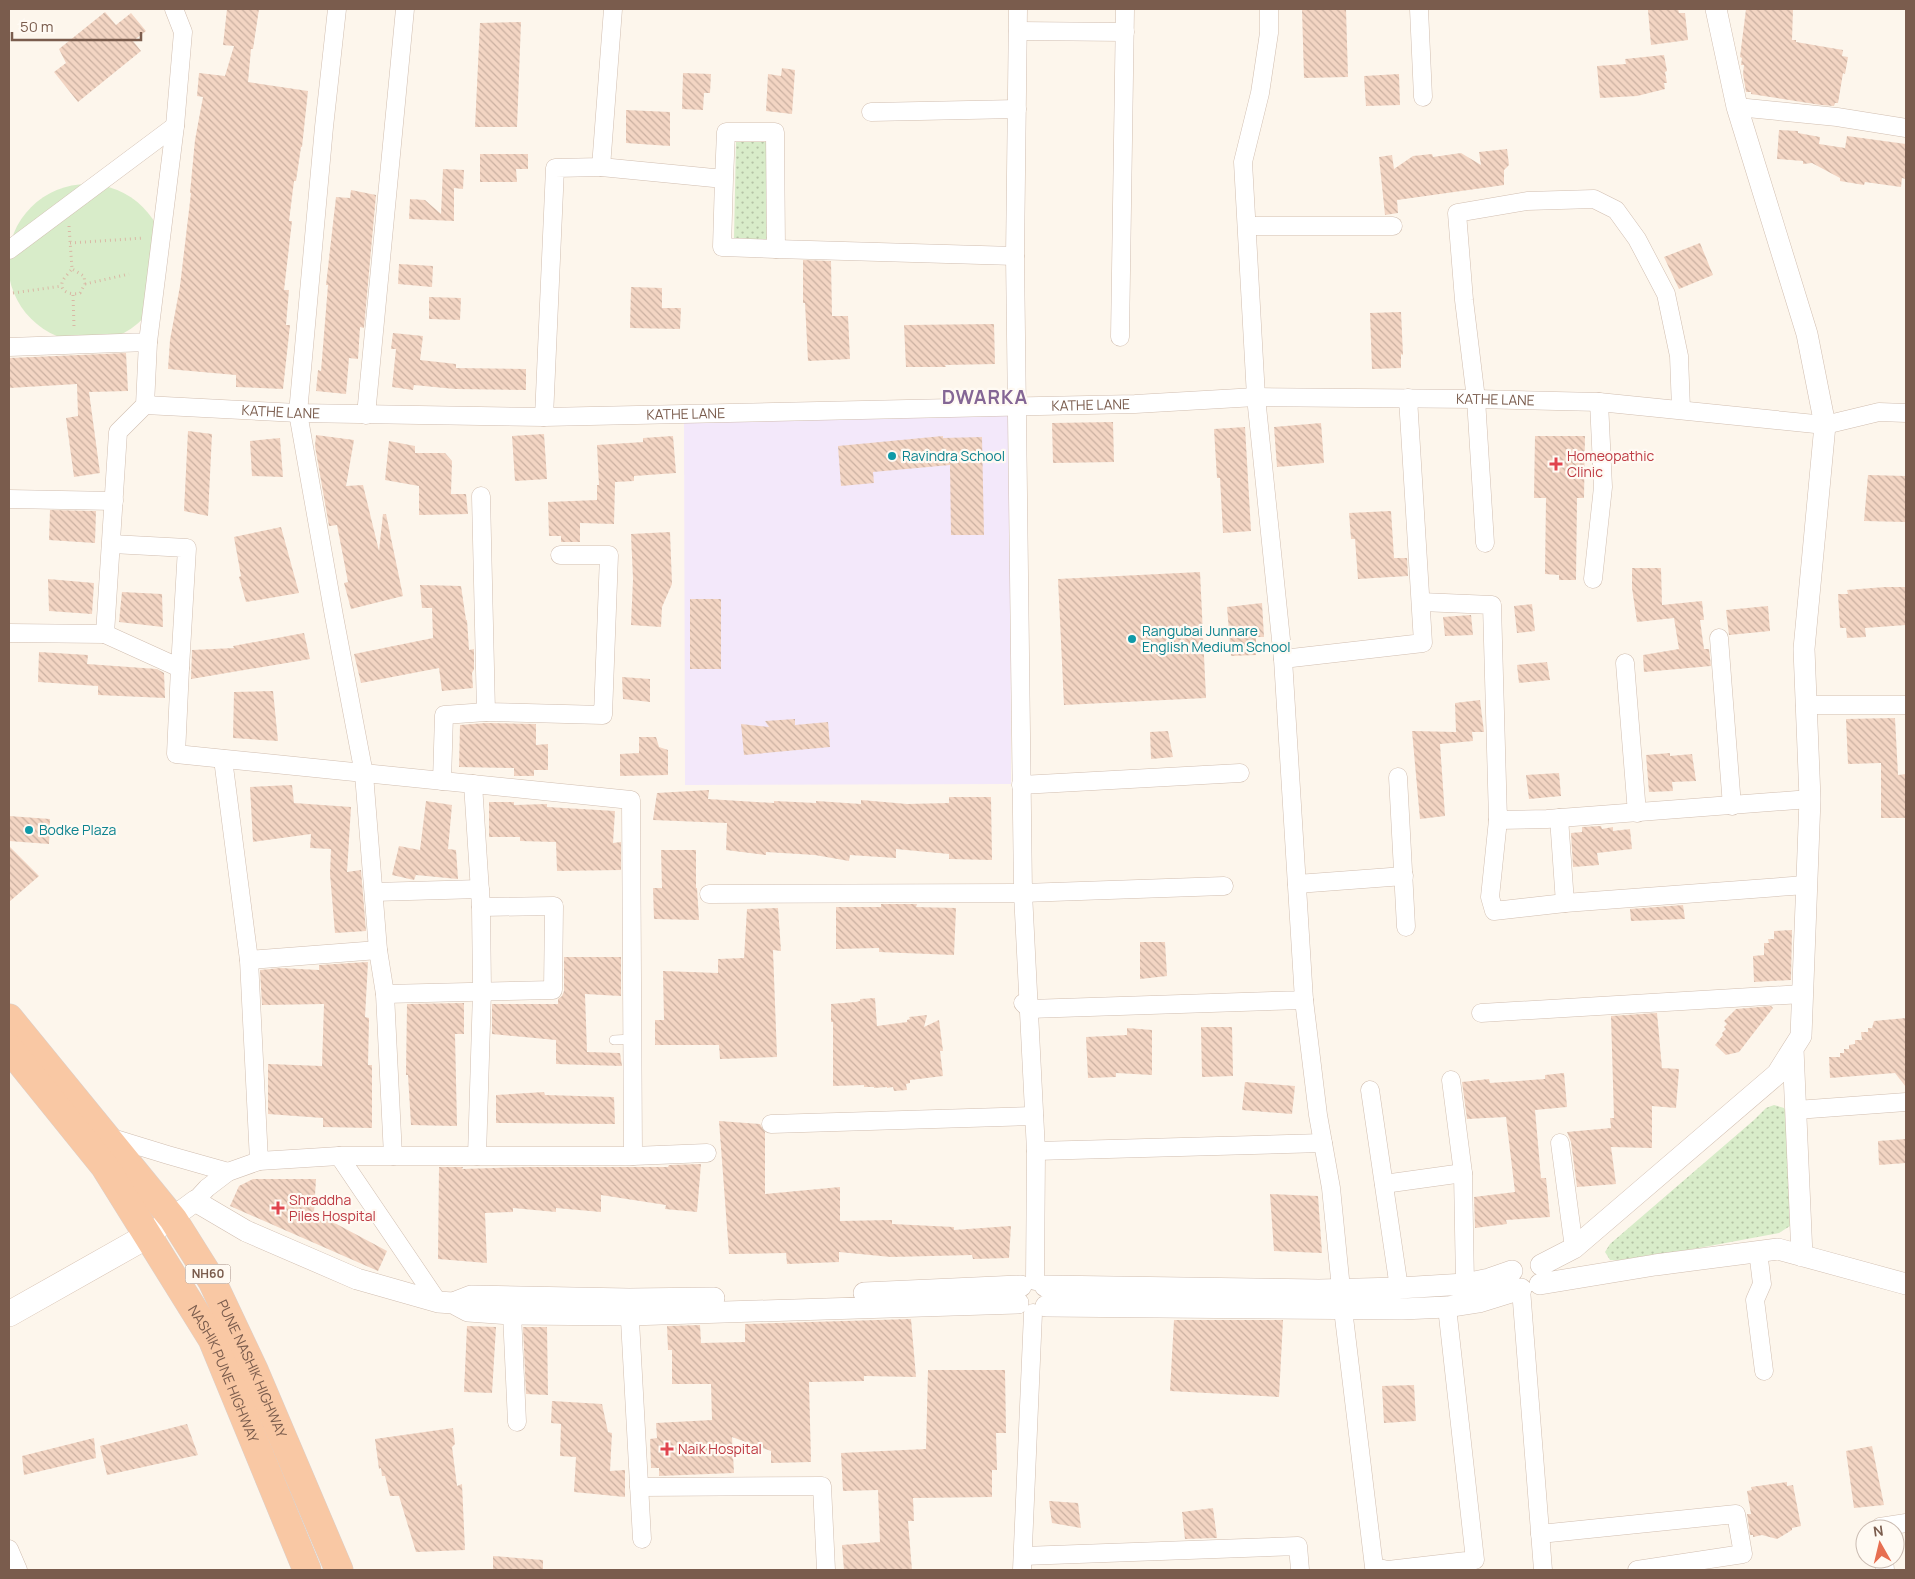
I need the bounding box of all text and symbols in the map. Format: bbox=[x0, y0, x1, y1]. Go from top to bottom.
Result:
scale bar bbox=[12, 10, 141, 42]
text: 50 m bbox=[20, 16, 54, 37]
district label: DWARKA bbox=[942, 384, 1028, 410]
street label: KATHE LANE bbox=[1456, 389, 1535, 409]
street label: KATHE LANE bbox=[1051, 394, 1130, 415]
street label: KATHE LANE bbox=[241, 400, 320, 422]
street label: KATHE LANE bbox=[646, 403, 725, 424]
place label: Ravindra School bbox=[902, 446, 1005, 465]
place label: Homeopathic Clinic bbox=[1567, 446, 1654, 481]
marker: Ravindra School bbox=[886, 450, 898, 462]
marker: Homeopathic Clinic bbox=[1549, 457, 1563, 471]
place label: Rangubai Junnare English Medium School bbox=[1142, 621, 1291, 656]
marker: Rangubai Junnare English Medium School bbox=[1126, 633, 1138, 645]
place label: Bodke Plaza bbox=[39, 820, 116, 839]
marker: Bodke Plaza bbox=[23, 824, 35, 836]
place label: Shraddha Piles Hospital bbox=[289, 1190, 376, 1225]
marker: Shraddha Piles Hospital bbox=[271, 1201, 285, 1215]
road number: NH60 bbox=[186, 1264, 230, 1284]
street label: PUNE NASHIK HIGHWAY bbox=[213, 1296, 292, 1441]
street label: NASHIK PUNE HIGHWAY bbox=[184, 1301, 264, 1446]
place label: Naik Hospital bbox=[678, 1439, 762, 1458]
marker: Naik Hospital bbox=[660, 1442, 674, 1456]
north arrow bbox=[1855, 1519, 1905, 1569]
text: N bbox=[1872, 1521, 1884, 1541]

